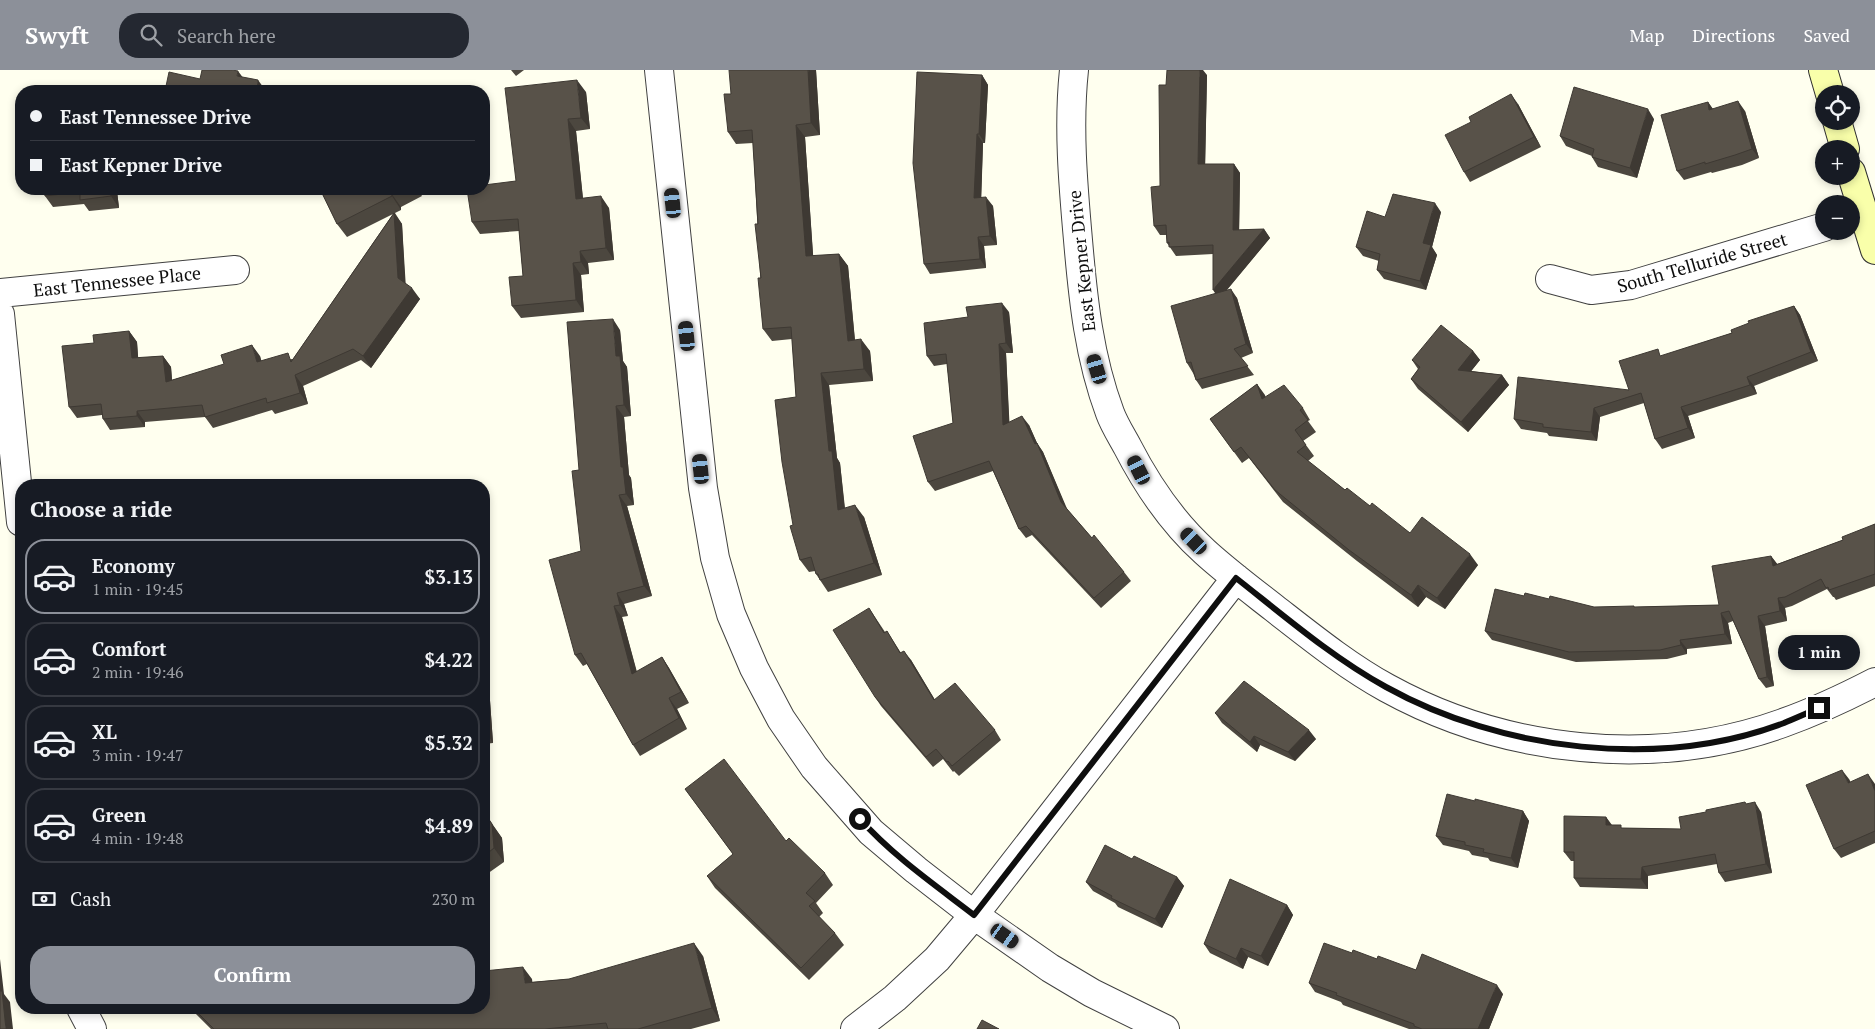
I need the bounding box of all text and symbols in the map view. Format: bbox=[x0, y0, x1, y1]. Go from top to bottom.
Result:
search box bbox=[119, 13, 469, 58]
text: Swyft bbox=[25, 19, 89, 51]
icon: search bbox=[137, 21, 165, 49]
text: Search here bbox=[177, 23, 276, 48]
text: Map bbox=[1629, 23, 1664, 47]
text: Directions bbox=[1692, 23, 1775, 47]
text: Saved bbox=[1803, 23, 1850, 47]
map controls bbox=[1815, 85, 1860, 240]
button: locate bbox=[1815, 85, 1860, 130]
text: East Tennessee Drive bbox=[60, 104, 251, 129]
button: + bbox=[1815, 140, 1860, 185]
text: East Kepner Drive bbox=[60, 152, 222, 177]
car bbox=[663, 187, 682, 219]
street label: East Kepner Drive bbox=[1062, 189, 1100, 333]
button: − bbox=[1815, 195, 1860, 240]
street label: South Telluride Street bbox=[1614, 226, 1790, 298]
street label: East Tennessee Place bbox=[32, 260, 202, 302]
car bbox=[677, 320, 696, 352]
car bbox=[1085, 352, 1108, 386]
car bbox=[691, 453, 710, 485]
car bbox=[1125, 453, 1152, 487]
text: Choose a ride bbox=[30, 494, 172, 523]
car bbox=[1178, 525, 1209, 557]
text: Economy bbox=[92, 553, 175, 578]
icon: car bbox=[32, 554, 77, 599]
text: $3.13 bbox=[424, 564, 473, 589]
text: 1 min · 19:45 bbox=[92, 578, 184, 600]
text: Comfort bbox=[92, 636, 167, 661]
callout: 1 min bbox=[1778, 636, 1860, 670]
icon: car bbox=[32, 637, 77, 682]
text: 1 min bbox=[1797, 641, 1841, 663]
text: $4.22 bbox=[424, 647, 473, 672]
text: 2 min · 19:46 bbox=[92, 661, 184, 683]
route end bbox=[1808, 697, 1830, 719]
text: XL bbox=[92, 719, 117, 744]
icon: car bbox=[32, 720, 77, 765]
text: $5.32 bbox=[424, 730, 473, 755]
text: 3 min · 19:47 bbox=[92, 744, 184, 766]
text: Green bbox=[92, 802, 146, 827]
icon: car bbox=[32, 803, 77, 848]
route start bbox=[849, 808, 871, 830]
text: $4.89 bbox=[424, 813, 473, 838]
text: 4 min · 19:48 bbox=[92, 827, 184, 849]
icon: cash bbox=[30, 885, 58, 913]
text: Cash bbox=[70, 886, 111, 911]
text: 230 m bbox=[432, 888, 475, 910]
car bbox=[988, 921, 1021, 951]
button: Confirm bbox=[30, 946, 475, 1004]

